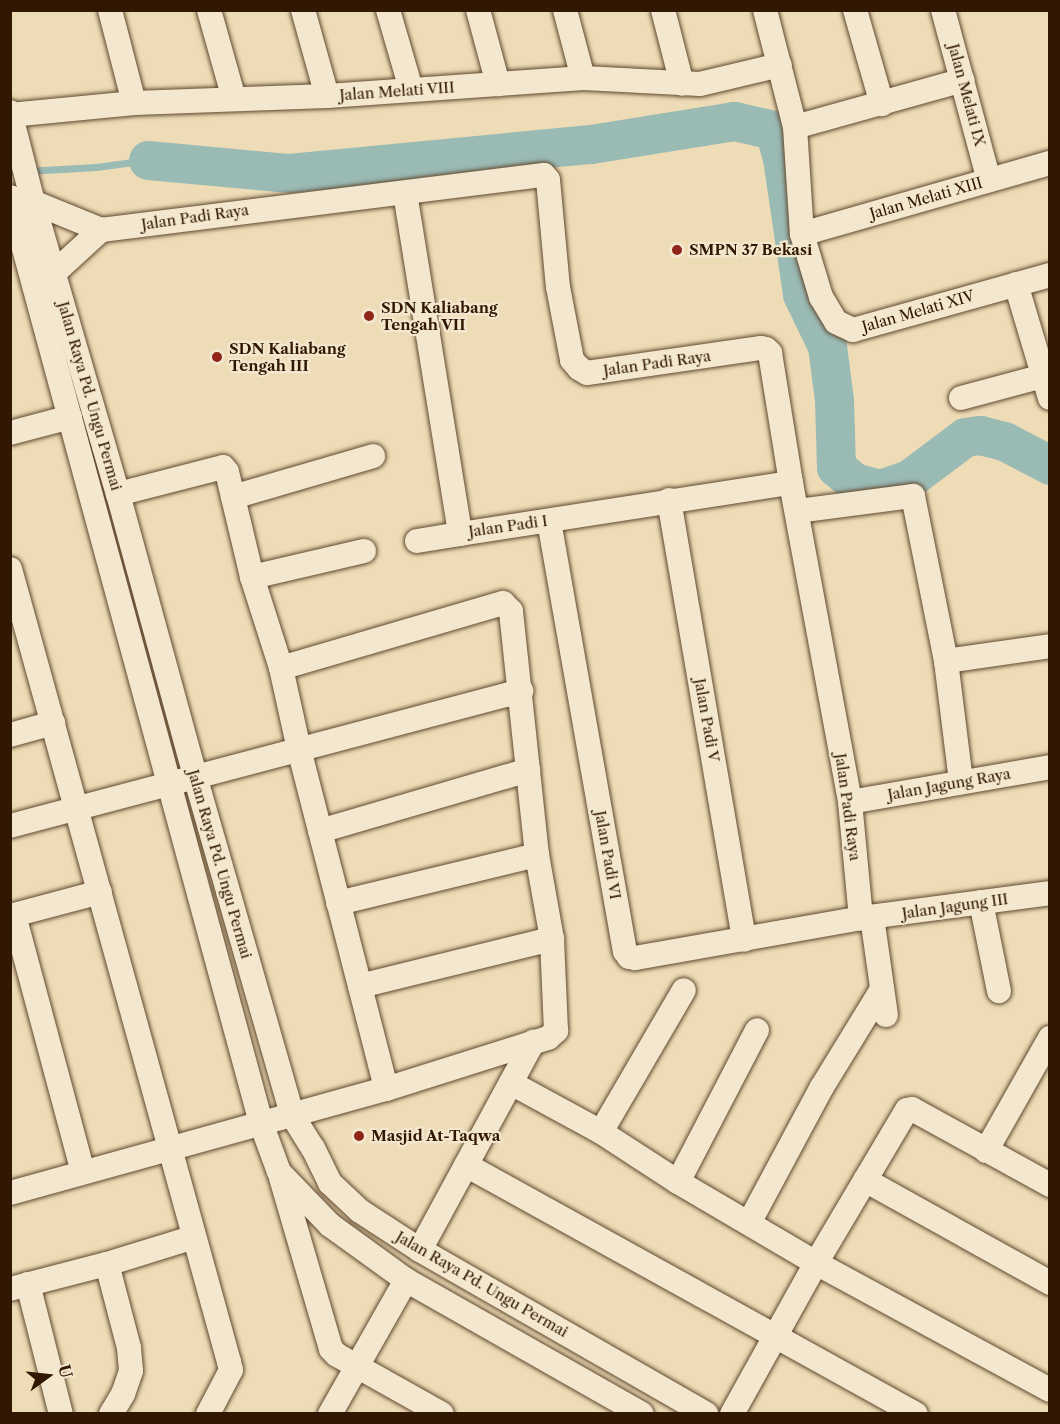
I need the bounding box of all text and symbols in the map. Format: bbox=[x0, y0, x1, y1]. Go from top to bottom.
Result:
street label: Jalan Melati IX bbox=[945, 42, 989, 148]
street label: Jalan Melati VIII bbox=[339, 78, 455, 104]
street label: Jalan Melati XIII bbox=[867, 173, 985, 223]
street label: Jalan Padi Raya bbox=[140, 201, 250, 233]
place label: SMPN 37 Bekasi bbox=[689, 241, 812, 259]
marker: SMPN 37 Bekasi bbox=[670, 243, 684, 257]
street label: Jalan Melati XIV bbox=[860, 286, 976, 336]
place label: SDN Kaliabang Tengah VII bbox=[381, 298, 498, 333]
street label: Jalan Raya Pd. Ungu Permai bbox=[54, 299, 126, 493]
marker: SDN Kaliabang Tengah VII bbox=[362, 309, 376, 323]
place label: SDN Kaliabang Tengah III bbox=[229, 339, 346, 374]
street label: Jalan Padi Raya bbox=[602, 347, 712, 379]
marker: SDN Kaliabang Tengah III bbox=[210, 350, 224, 364]
street label: Jalan Padi I bbox=[467, 512, 549, 540]
street label: Jalan Padi V bbox=[691, 677, 723, 763]
street label: Jalan Padi Raya bbox=[832, 752, 864, 862]
street label: Jalan Jagung Raya bbox=[886, 764, 1012, 804]
street label: Jalan Raya Pd. Ungu Permai bbox=[184, 767, 256, 961]
street label: Jalan Padi VI bbox=[591, 809, 625, 901]
street label: Jalan Jagung III bbox=[901, 890, 1009, 922]
place label: Masjid At-Taqwa bbox=[371, 1127, 501, 1145]
marker: Masjid At-Taqwa bbox=[352, 1129, 366, 1143]
street label: Jalan Raya Pd. Ungu Permai bbox=[393, 1227, 571, 1341]
north arrow bbox=[18, 1346, 78, 1406]
text: U bbox=[54, 1362, 77, 1380]

